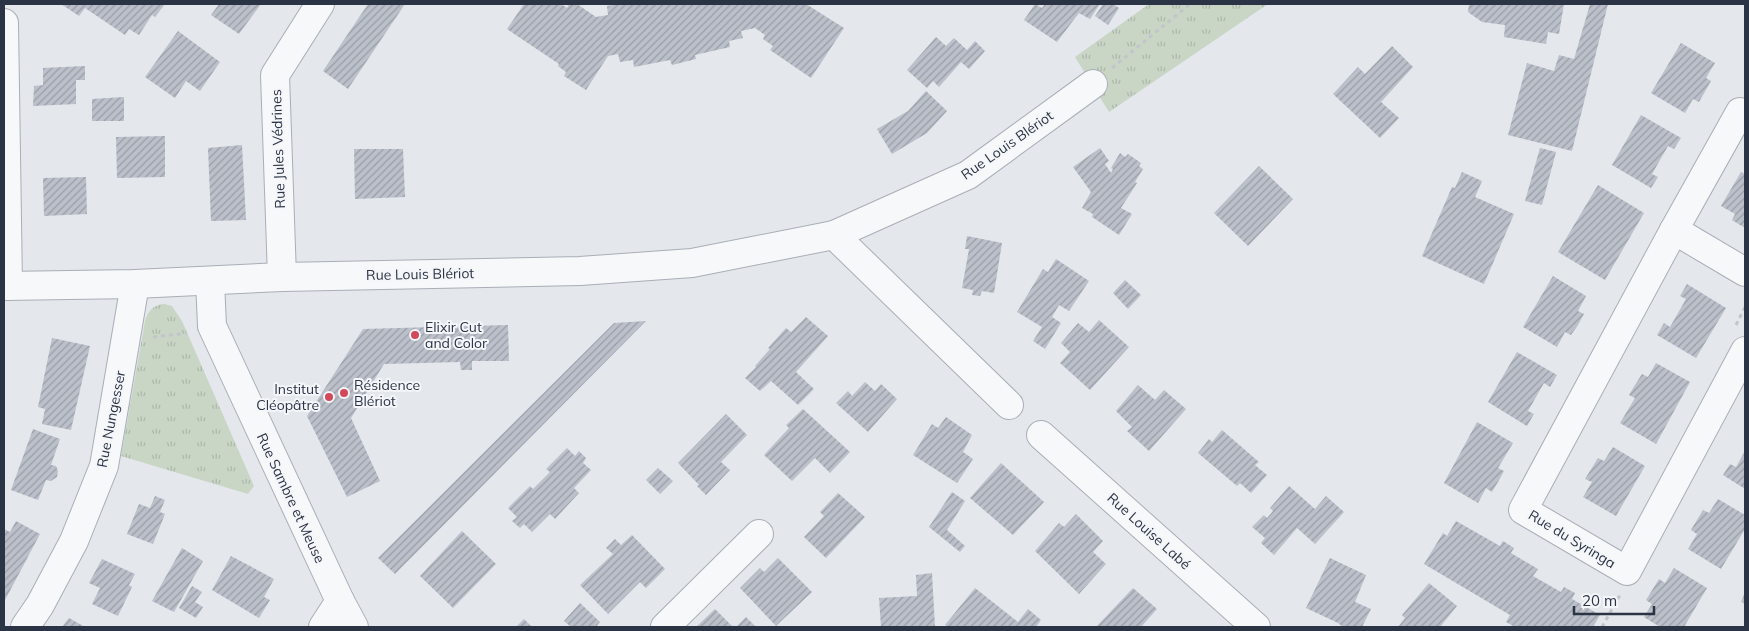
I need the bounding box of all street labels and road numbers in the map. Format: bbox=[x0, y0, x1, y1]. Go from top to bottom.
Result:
street label: Rue Jules Védrines bbox=[267, 89, 289, 209]
street label: Rue Louis Blériot bbox=[957, 107, 1057, 183]
street label: Rue Louis Blériot bbox=[366, 264, 474, 284]
street label: Rue Nungesser bbox=[93, 368, 129, 469]
street label: Rue Sambre et Meuse bbox=[253, 430, 329, 566]
street label: Rue Louise Labé bbox=[1103, 489, 1195, 573]
street label: Rue du Syringa bbox=[1525, 506, 1619, 572]

